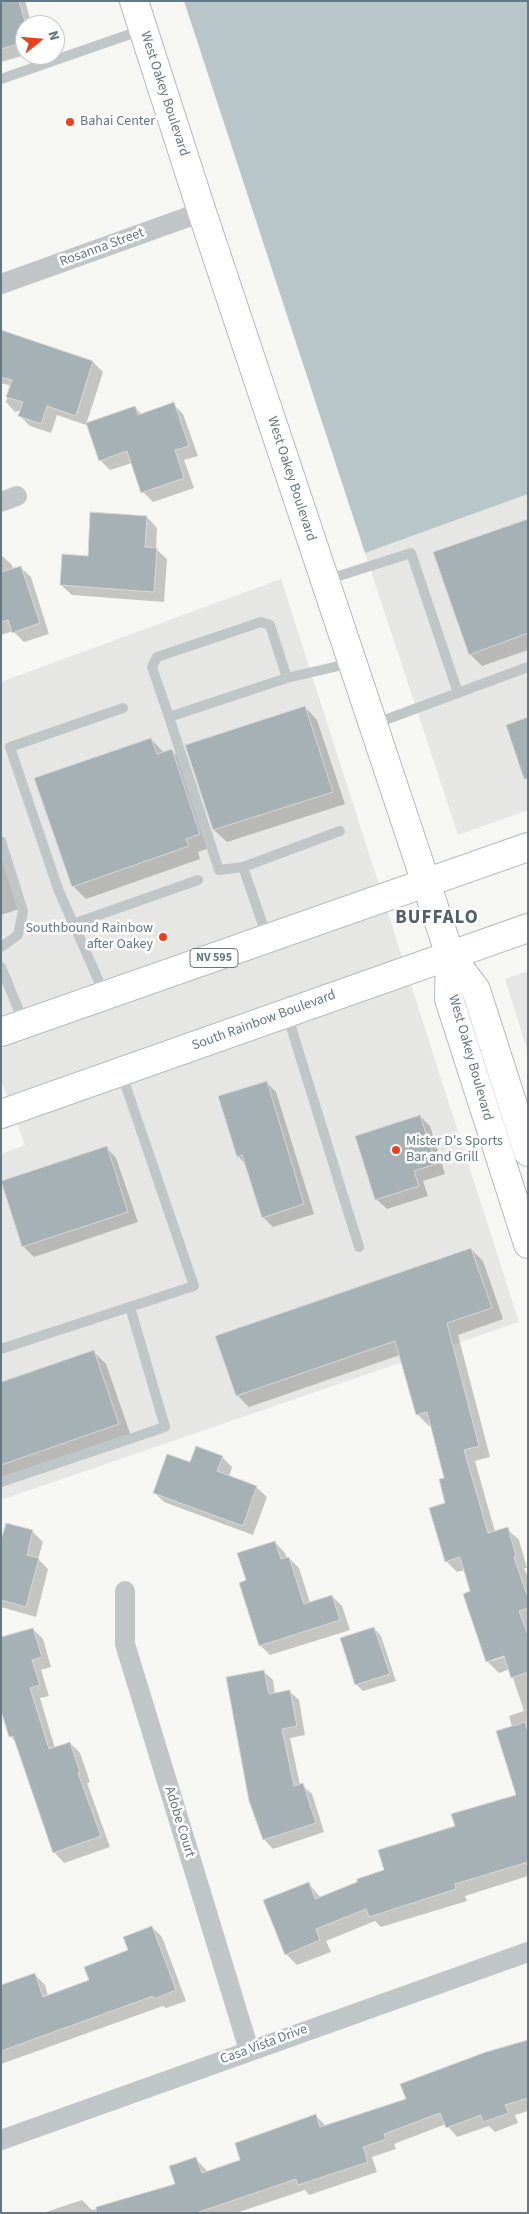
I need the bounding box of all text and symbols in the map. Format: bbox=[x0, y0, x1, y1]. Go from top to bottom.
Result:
north arrow bbox=[15, 15, 65, 65]
text: N bbox=[42, 29, 64, 43]
street label: West Oakey Boulevard bbox=[136, 29, 192, 159]
place label: Bahai Center bbox=[80, 114, 155, 130]
marker: Bahai Center bbox=[64, 116, 76, 128]
street label: Rosanna Street bbox=[58, 225, 146, 271]
street label: West Oakey Boulevard bbox=[263, 414, 319, 544]
district label: BUFFALO bbox=[394, 908, 480, 930]
place label: Southbound Rainbow after Oakey bbox=[25, 921, 153, 954]
marker: Southbound Rainbow after Oakey bbox=[157, 931, 169, 943]
road number: NV 595 bbox=[190, 948, 238, 968]
street label: South Rainbow Boulevard bbox=[190, 987, 338, 1055]
street label: West Oakey Boulevard bbox=[444, 993, 496, 1123]
place label: Mister D's Sports Bar and Grill bbox=[406, 1134, 503, 1166]
marker: Mister D's Sports Bar and Grill bbox=[390, 1144, 402, 1156]
street label: Adobe Court bbox=[160, 1785, 198, 1859]
street label: Casa Vista Drive bbox=[218, 2021, 310, 2069]

